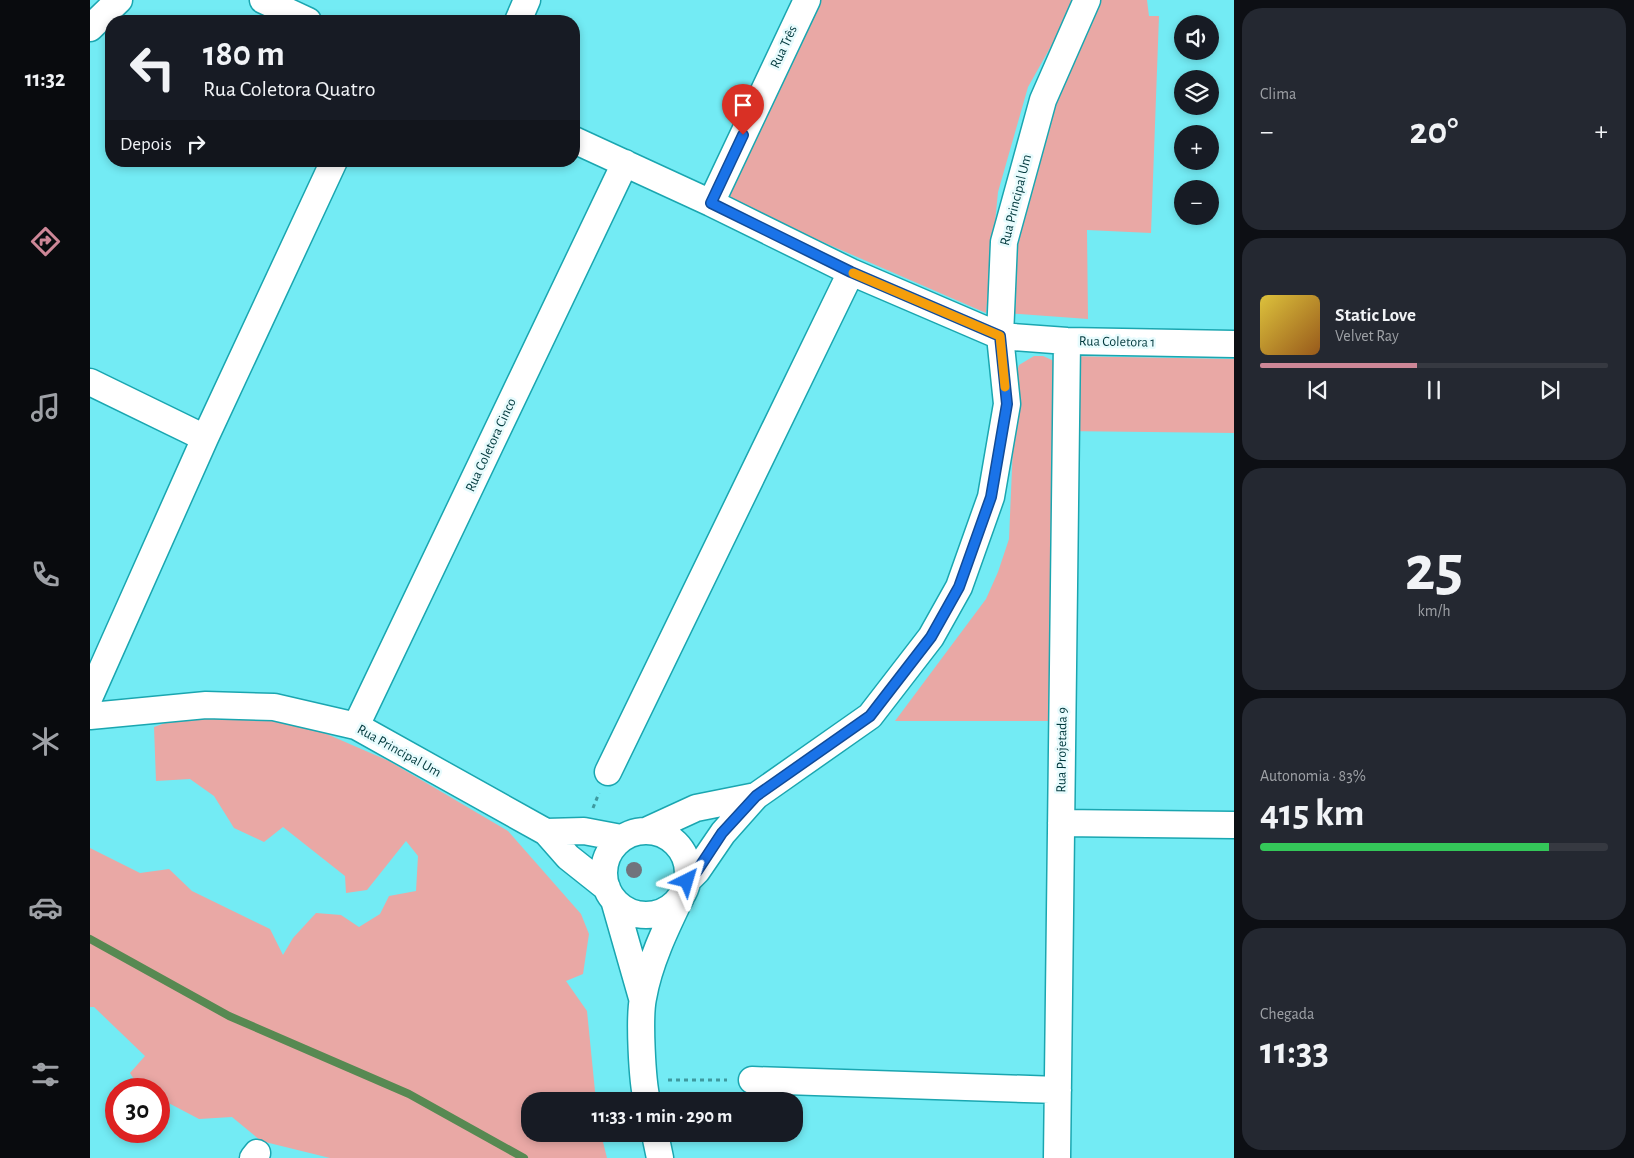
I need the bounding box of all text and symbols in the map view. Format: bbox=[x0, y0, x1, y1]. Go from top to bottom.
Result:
map controls bbox=[1174, 15, 1219, 225]
button: sound bbox=[1174, 15, 1219, 60]
street label: Rua Três bbox=[768, 23, 800, 71]
icon: left bbox=[120, 35, 185, 100]
text: 180 m bbox=[203, 37, 285, 72]
text: 11:32 bbox=[25, 68, 65, 90]
button: layers bbox=[1174, 70, 1219, 115]
text: Rua Coletora Quatro bbox=[203, 78, 375, 100]
pin bbox=[722, 84, 764, 135]
text: Clima bbox=[1260, 86, 1296, 102]
icon: arrive bbox=[729, 91, 757, 119]
text: 20° bbox=[1410, 113, 1458, 151]
text: − bbox=[1260, 118, 1273, 146]
text: + bbox=[1595, 118, 1608, 146]
button: + bbox=[1174, 125, 1219, 170]
icon: right bbox=[182, 130, 210, 158]
text: Depois bbox=[120, 135, 172, 154]
street label: Rua Principal Um bbox=[998, 153, 1034, 247]
button: − bbox=[1174, 180, 1219, 225]
icon: directions bbox=[28, 224, 63, 259]
text: Static Love bbox=[1335, 306, 1416, 325]
text: Velvet Ray bbox=[1335, 328, 1399, 344]
street label: Rua Coletora 1 bbox=[1079, 334, 1155, 350]
icon: previous bbox=[1304, 376, 1332, 404]
icon: pause bbox=[1420, 376, 1448, 404]
icon: next bbox=[1536, 376, 1564, 404]
icon: music bbox=[28, 390, 63, 425]
street label: Rua Coletora Cinco bbox=[463, 396, 519, 494]
text: 25 bbox=[1405, 537, 1463, 602]
icon: phone bbox=[28, 557, 63, 592]
text: km/h bbox=[1417, 603, 1451, 619]
street label: Rua Projetada 9 bbox=[1054, 707, 1070, 793]
street label: Rua Principal Um bbox=[355, 722, 443, 780]
icon: climate bbox=[28, 724, 63, 759]
text: Autonomia · 83% bbox=[1260, 768, 1366, 784]
text: 415 km bbox=[1260, 795, 1364, 833]
position arrow bbox=[660, 854, 712, 906]
icon: car bbox=[28, 890, 63, 925]
text: Chegada bbox=[1260, 1006, 1315, 1022]
text: 11:33 bbox=[1260, 1033, 1329, 1071]
icon: filters bbox=[28, 1057, 63, 1092]
speed limit sign: 30 bbox=[105, 1078, 170, 1143]
text: 11:33 · 1 min · 290 m bbox=[592, 1107, 732, 1126]

